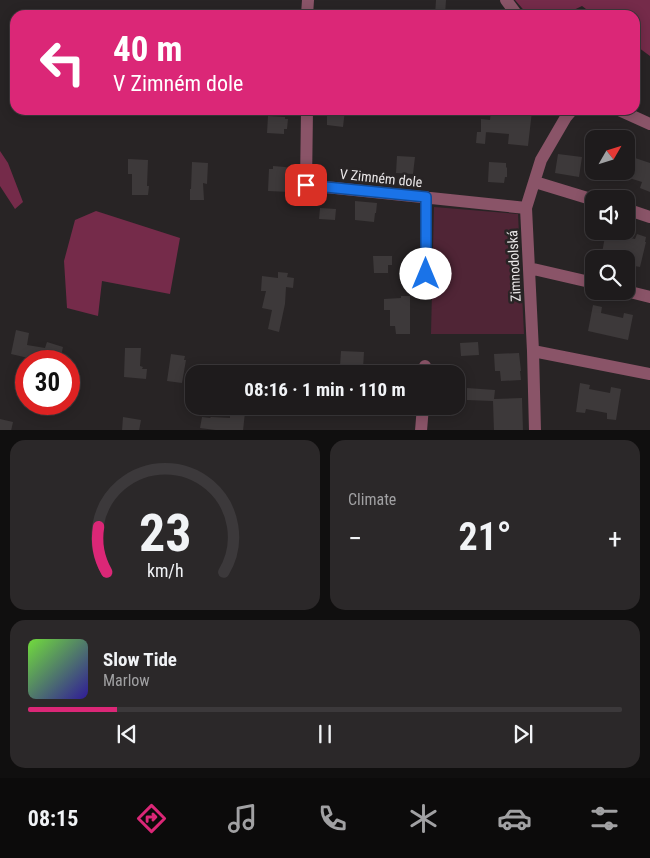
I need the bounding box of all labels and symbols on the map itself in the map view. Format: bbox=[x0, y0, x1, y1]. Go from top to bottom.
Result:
north arrow bbox=[585, 130, 635, 180]
pin bbox=[285, 164, 327, 206]
street label: V Zimném dole bbox=[339, 166, 424, 190]
street label: Zimnodolská bbox=[504, 230, 524, 302]
position arrow bbox=[399, 247, 451, 299]
speed limit sign: 30 bbox=[15, 350, 80, 415]

